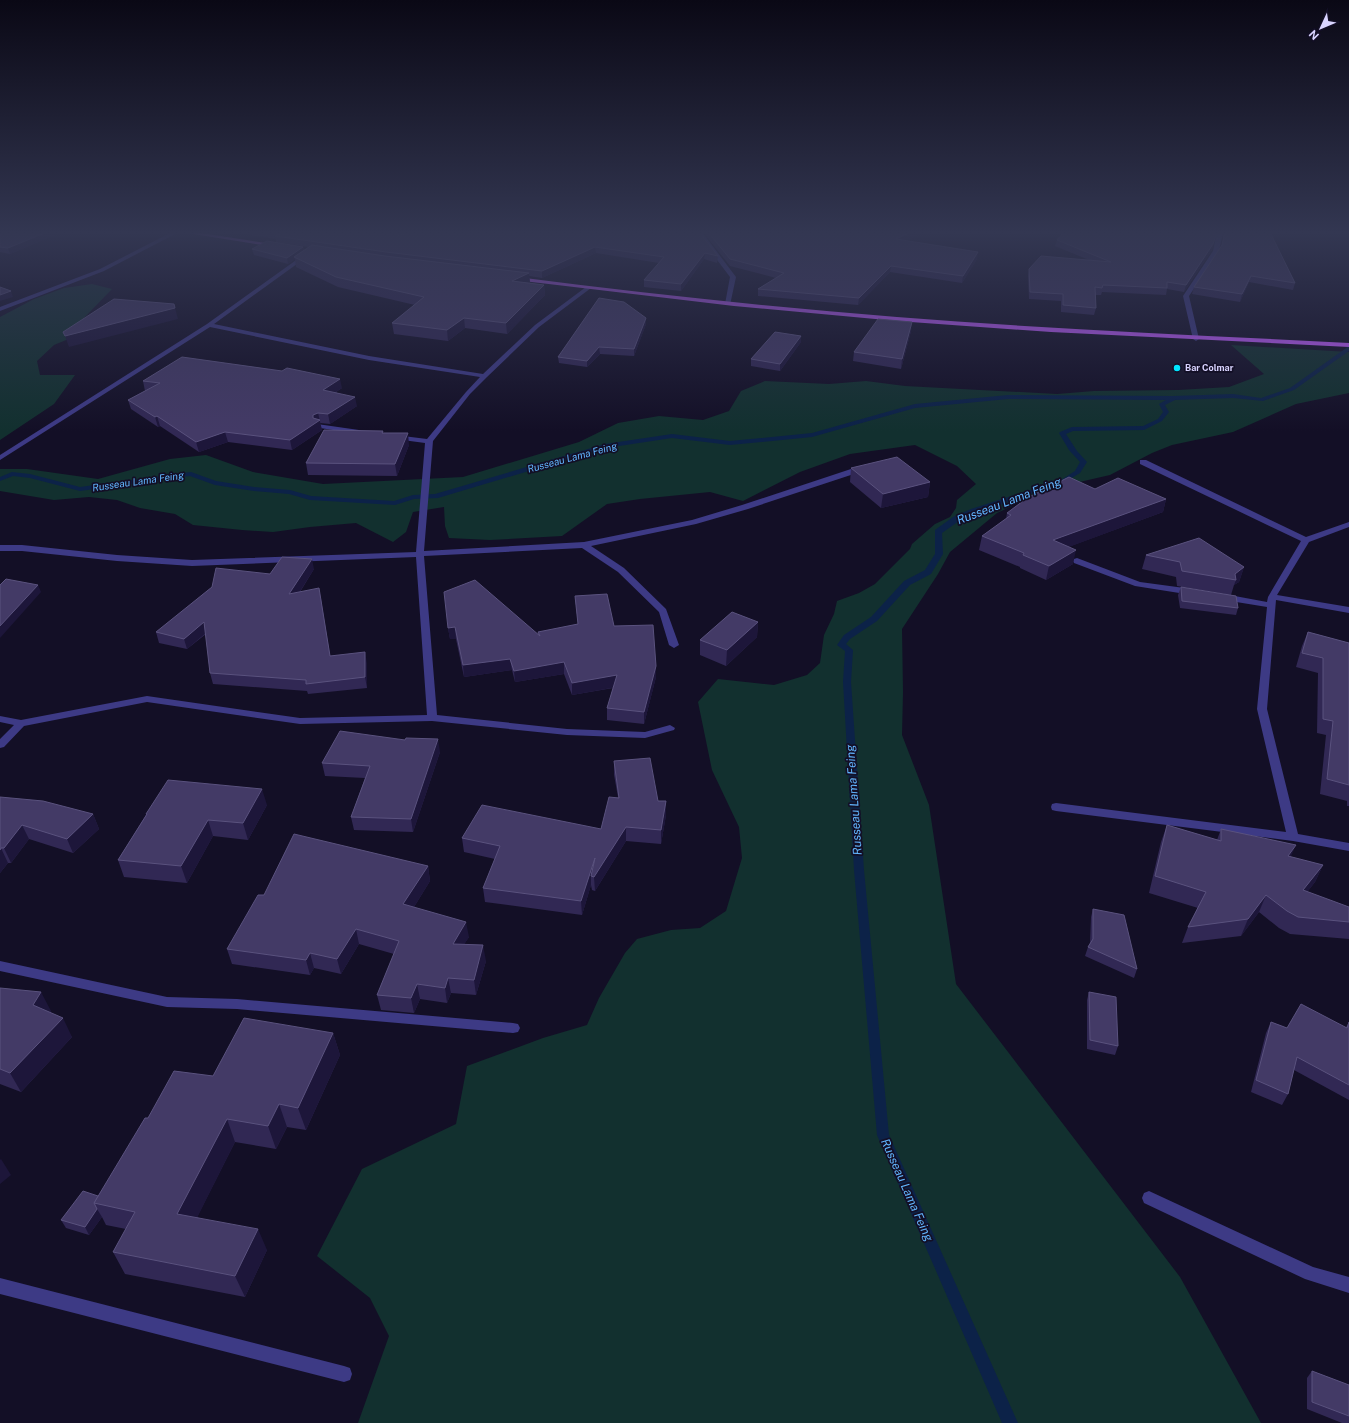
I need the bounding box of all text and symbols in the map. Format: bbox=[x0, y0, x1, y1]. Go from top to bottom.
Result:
north arrow bbox=[1301, 8, 1341, 48]
text: N bbox=[1307, 28, 1321, 42]
place label: Bar Colmar bbox=[1185, 362, 1234, 373]
marker: Bar Colmar bbox=[1172, 363, 1182, 373]
water label: Russeau Lama Feing bbox=[526, 439, 618, 475]
water label: Russeau Lama Feing bbox=[91, 469, 185, 493]
water label: Russeau Lama Feing bbox=[955, 474, 1064, 527]
water label: Russeau Lama Feing bbox=[843, 743, 865, 856]
water label: Russeau Lama Feing bbox=[878, 1137, 936, 1244]

